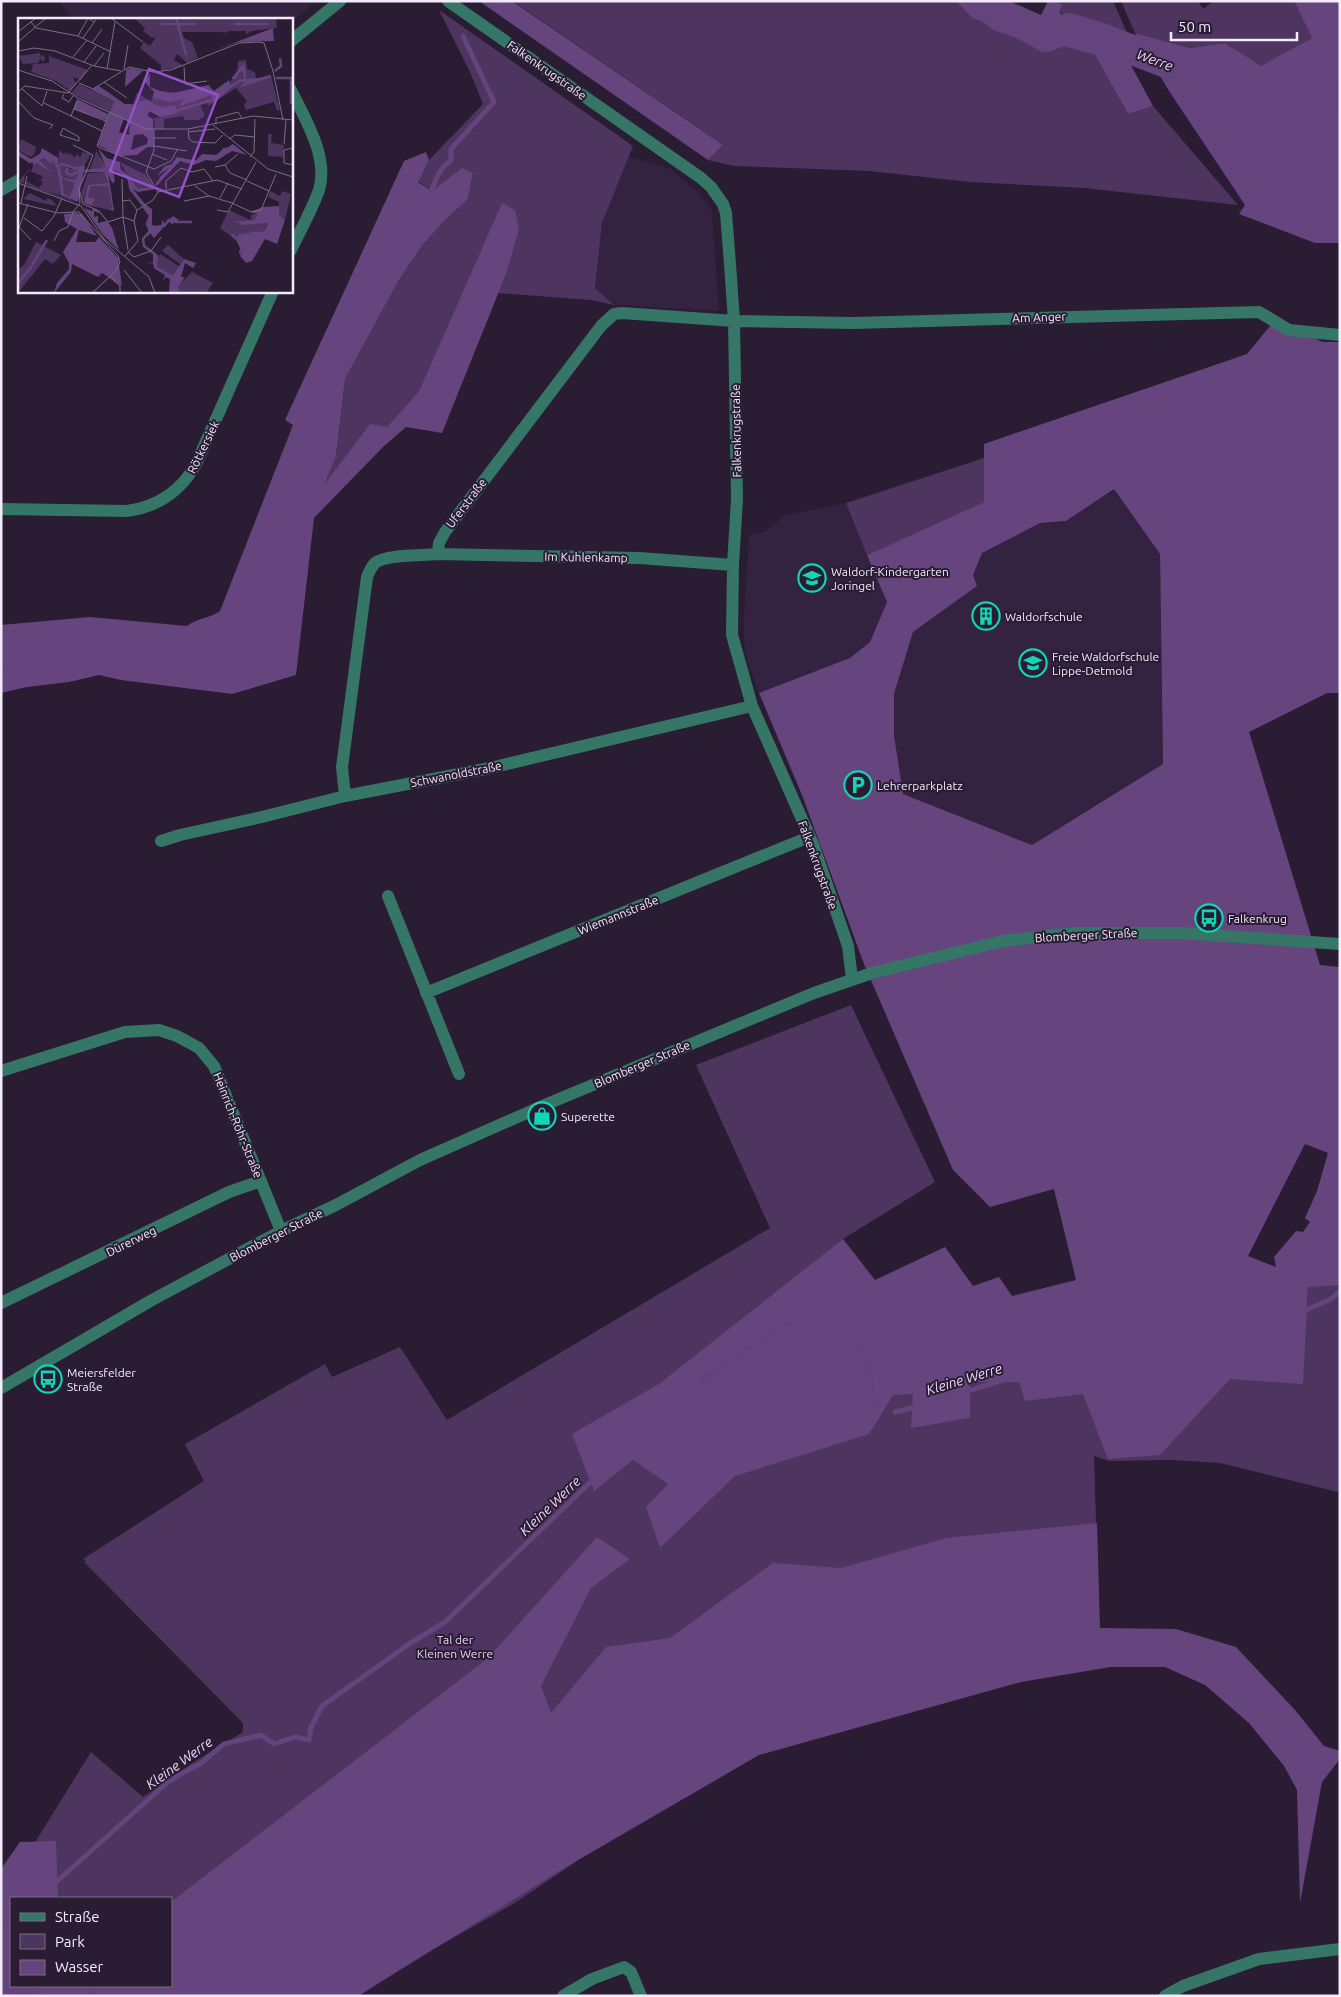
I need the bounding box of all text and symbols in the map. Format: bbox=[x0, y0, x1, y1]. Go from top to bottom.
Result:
scale bar bbox=[1171, 10, 1297, 42]
inset map bbox=[18, 18, 292, 292]
text: 50 m bbox=[1178, 18, 1211, 35]
street label: Falkenkrugstraße bbox=[505, 38, 589, 102]
water label: Werre bbox=[1135, 46, 1175, 74]
street label: Am Anger bbox=[1012, 310, 1066, 324]
street label: Falkenkrugstraße bbox=[729, 384, 743, 478]
street label: Rötkersiek bbox=[185, 419, 221, 475]
street label: Uferstraße bbox=[443, 476, 489, 530]
street label: Im Kuhlenkamp bbox=[544, 550, 628, 564]
school or university icon: Waldorf-Kindergarten Joringel bbox=[797, 563, 827, 593]
place label: Waldorf-Kindergarten Joringel bbox=[831, 565, 949, 592]
building icon: Waldorfschule bbox=[971, 601, 1001, 631]
place label: Waldorfschule bbox=[1005, 610, 1083, 623]
school or university icon: Freie Waldorfschule Lippe-Detmold bbox=[1018, 648, 1048, 678]
place label: Freie Waldorfschule Lippe-Detmold bbox=[1052, 650, 1159, 677]
street label: Schwanoldstraße bbox=[409, 759, 503, 789]
parking icon: Lehrerparkplatz bbox=[843, 770, 873, 800]
place label: Lehrerparkplatz bbox=[877, 779, 963, 792]
street label: Falkenkrugstraße bbox=[796, 819, 840, 911]
street label: Wiemannstraße bbox=[576, 893, 660, 937]
bus stop icon: Falkenkrug bbox=[1194, 903, 1224, 933]
place label: Falkenkrug bbox=[1228, 912, 1287, 925]
street label: Blomberger Straße bbox=[1034, 926, 1138, 944]
street label: Blomberger Straße bbox=[592, 1038, 692, 1090]
street label: Heinrich-Röhr-Straße bbox=[211, 1070, 265, 1180]
shop icon: Superette bbox=[527, 1101, 557, 1131]
place label: Superette bbox=[561, 1110, 615, 1123]
street label: Blomberger Straße bbox=[227, 1206, 325, 1264]
street label: Dürerweg bbox=[104, 1223, 158, 1259]
water label: Kleine Werre bbox=[924, 1360, 1004, 1398]
bus stop icon: Meiersfelder Straße bbox=[33, 1364, 63, 1394]
place label: Meiersfelder Straße bbox=[67, 1366, 136, 1393]
water label: Kleine Werre bbox=[516, 1473, 584, 1539]
park label: Tal der Kleinen Werre bbox=[417, 1633, 493, 1660]
water label: Kleine Werre bbox=[143, 1734, 215, 1792]
legend bbox=[10, 1897, 172, 1987]
text: Straße bbox=[55, 1908, 99, 1925]
text: Park bbox=[55, 1933, 85, 1950]
text: Wasser bbox=[55, 1958, 104, 1975]

